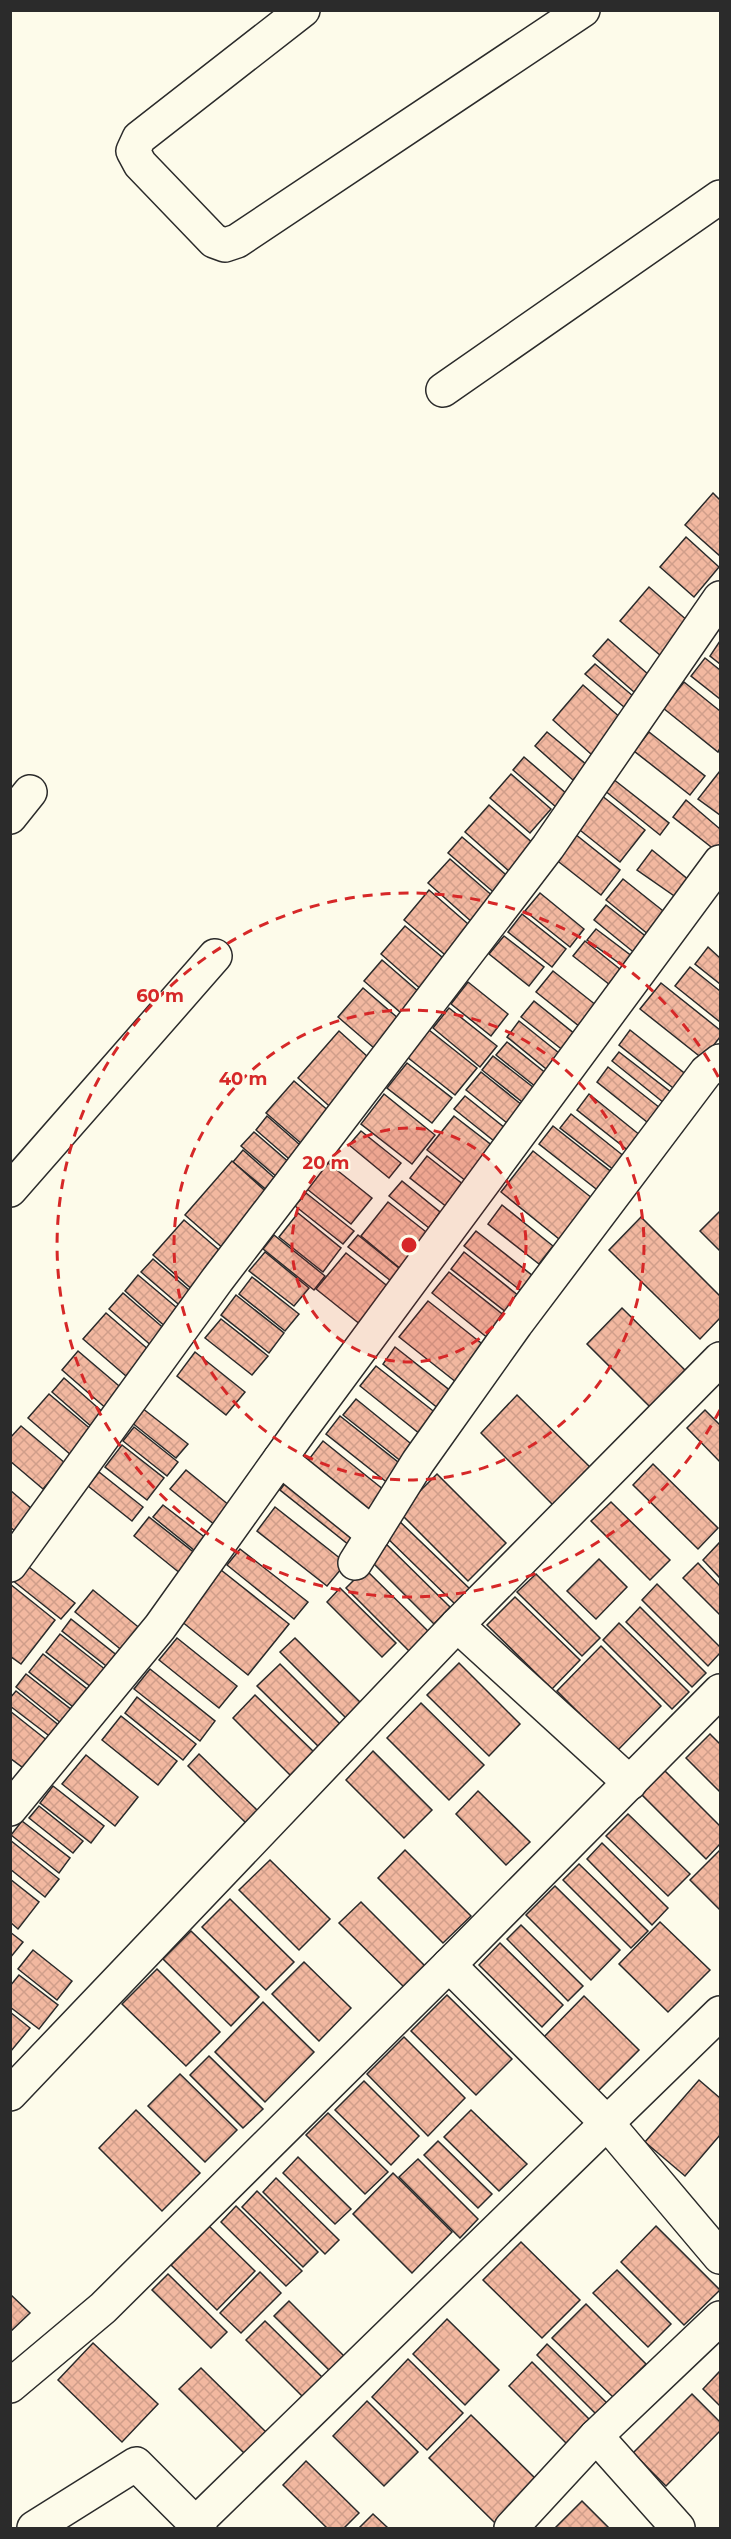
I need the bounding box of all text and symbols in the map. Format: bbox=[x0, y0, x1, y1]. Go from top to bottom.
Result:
text: 60 m bbox=[136, 985, 184, 1007]
text: 40 m bbox=[219, 1068, 267, 1090]
text: 20 m bbox=[303, 1152, 349, 1174]
centre of rings bbox=[399, 1235, 419, 1255]

